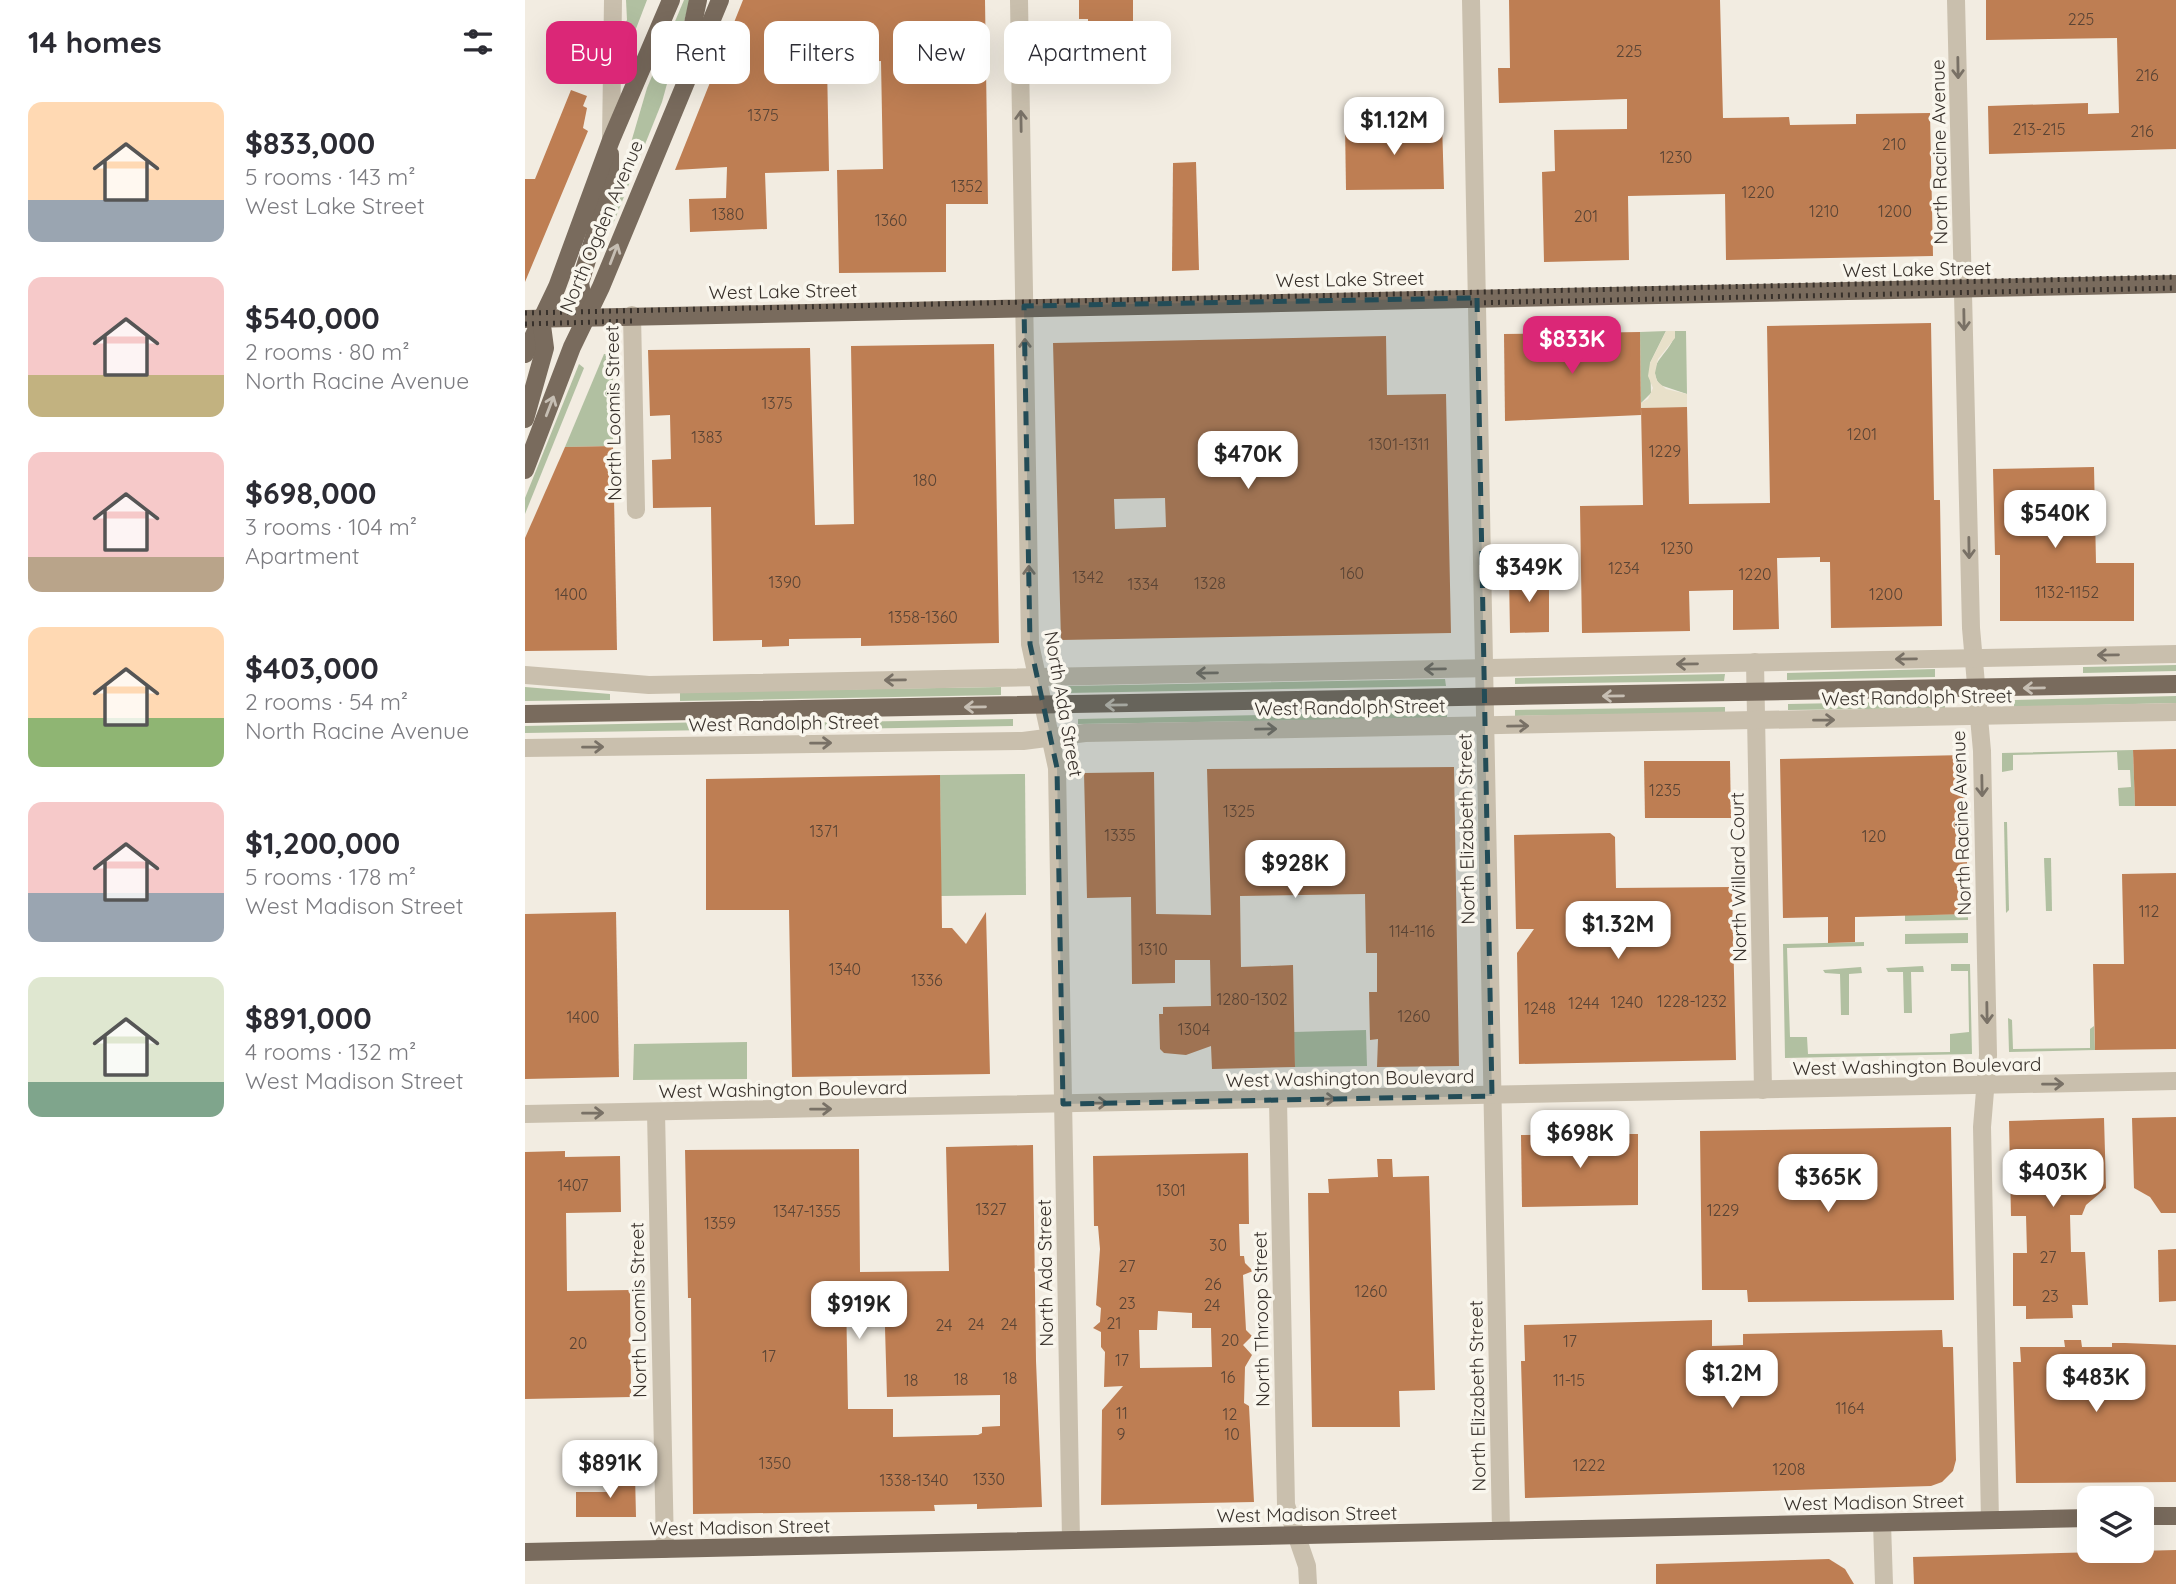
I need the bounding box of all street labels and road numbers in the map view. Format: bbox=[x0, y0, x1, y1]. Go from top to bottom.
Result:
street label: North Racine Avenue bbox=[1925, 59, 1953, 245]
street label: North Ogden Avenue bbox=[554, 136, 648, 316]
street label: West Lake Street bbox=[1843, 256, 1991, 282]
street label: West Lake Street bbox=[1276, 266, 1424, 292]
street label: West Lake Street bbox=[709, 278, 857, 304]
street label: North Loomis Street bbox=[599, 325, 627, 501]
street label: North Ada Street bbox=[1039, 629, 1089, 779]
street label: West Randolph Street bbox=[1821, 683, 2013, 711]
street label: West Randolph Street bbox=[1254, 693, 1446, 721]
street label: West Randolph Street bbox=[688, 709, 880, 737]
street label: North Racine Avenue bbox=[1946, 730, 1976, 916]
street label: North Elizabeth Street bbox=[1452, 733, 1480, 925]
street label: North Willard Court bbox=[1725, 792, 1751, 962]
street label: West Washington Boulevard bbox=[1792, 1052, 2042, 1080]
street label: West Washington Boulevard bbox=[1225, 1064, 1475, 1092]
street label: West Washington Boulevard bbox=[658, 1075, 908, 1103]
street label: North Ada Street bbox=[1032, 1199, 1058, 1347]
street label: North Loomis Street bbox=[624, 1222, 652, 1398]
street label: North Throop Street bbox=[1247, 1231, 1275, 1407]
street label: North Elizabeth Street bbox=[1463, 1300, 1491, 1492]
street label: West Madison Street bbox=[1783, 1488, 1965, 1516]
street label: West Madison Street bbox=[1216, 1500, 1398, 1528]
street label: West Madison Street bbox=[649, 1513, 831, 1541]

